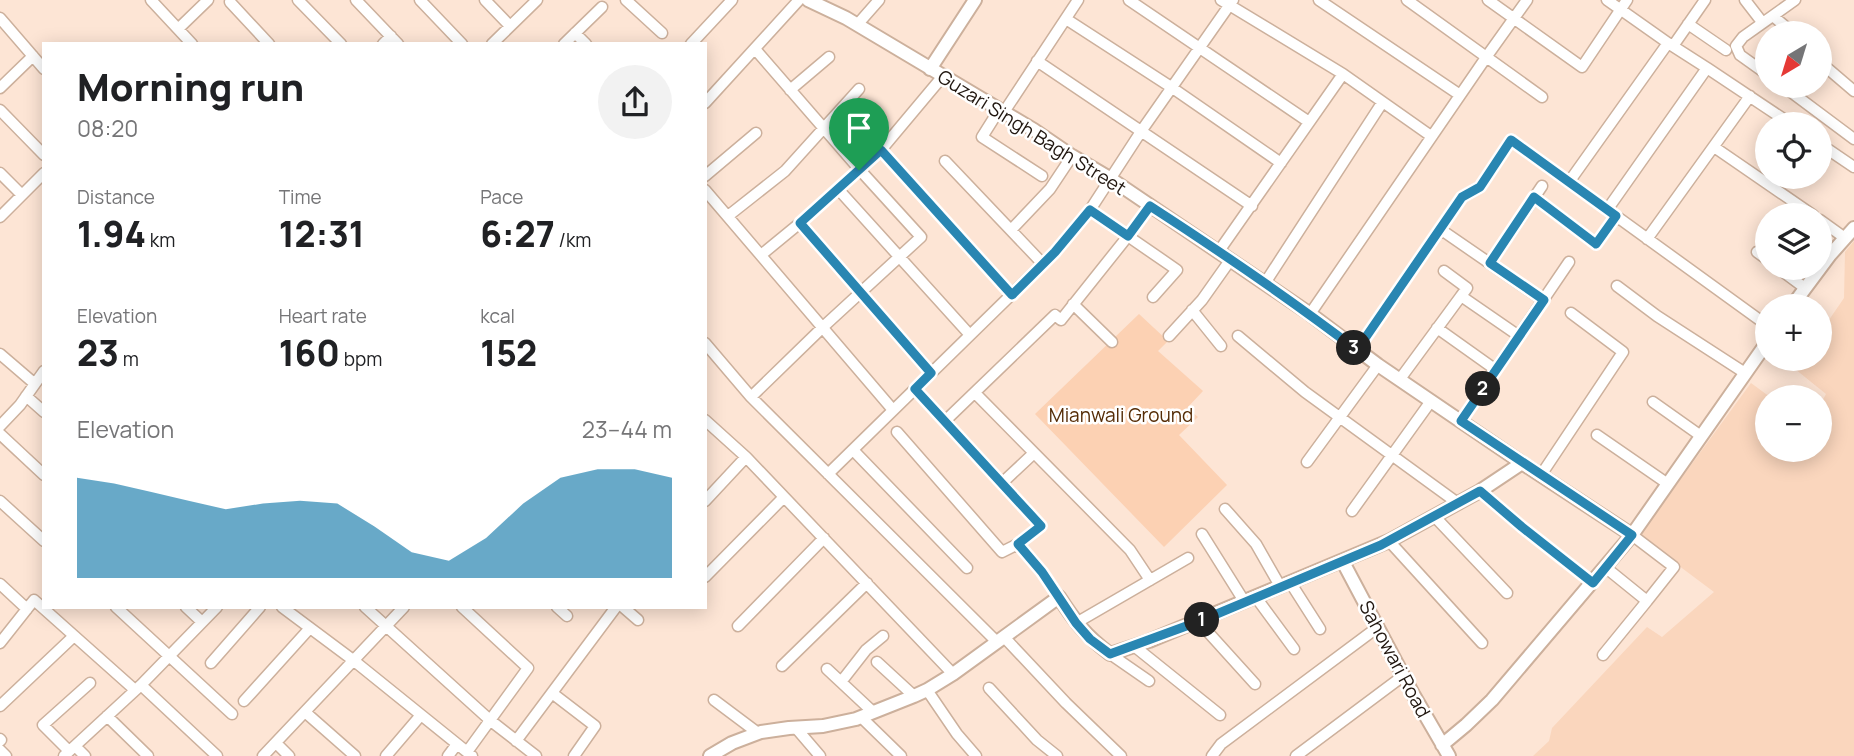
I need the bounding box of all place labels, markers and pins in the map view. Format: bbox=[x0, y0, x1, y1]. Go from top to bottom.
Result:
pin bbox=[829, 98, 889, 170]
pin: 3 bbox=[1336, 330, 1372, 366]
pin: 2 bbox=[1466, 372, 1500, 406]
pin: 1 bbox=[1184, 602, 1220, 638]

